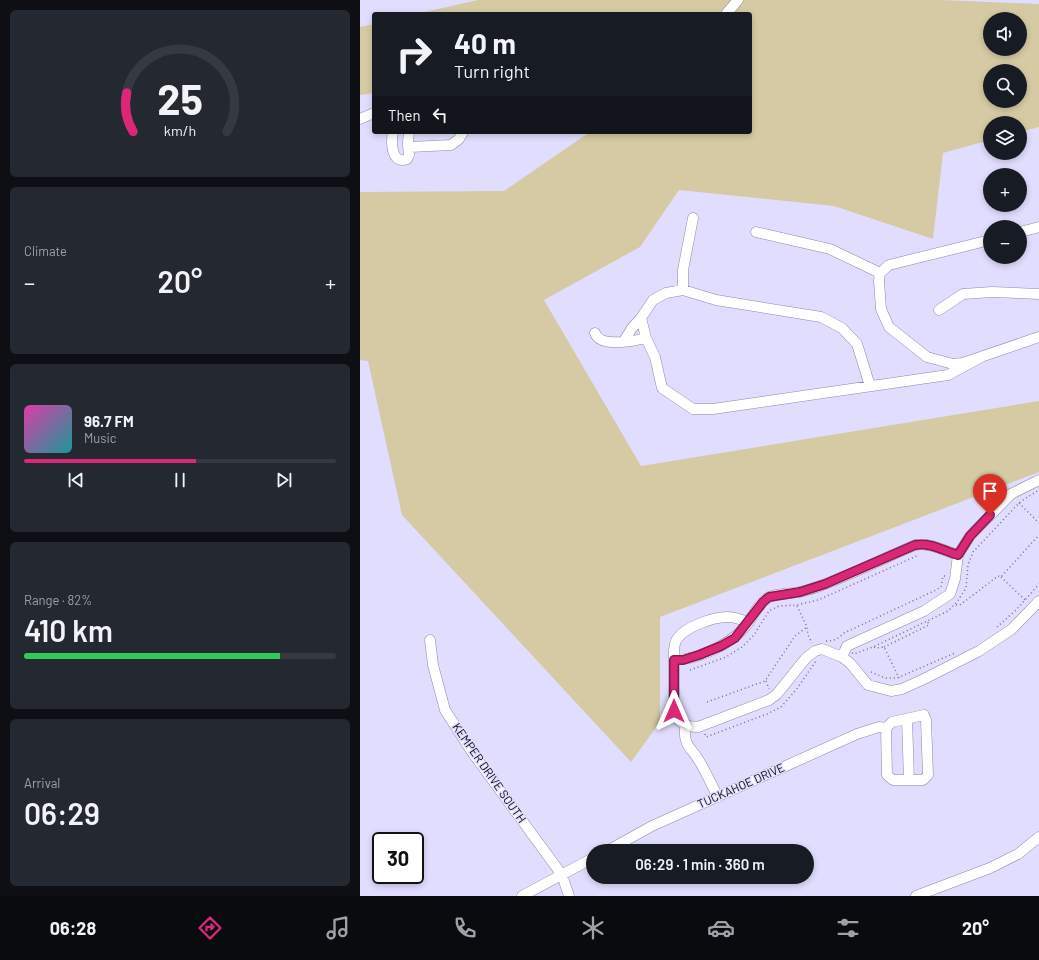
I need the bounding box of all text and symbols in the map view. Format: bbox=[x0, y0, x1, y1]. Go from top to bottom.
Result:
map controls bbox=[983, 12, 1027, 264]
button: sound bbox=[983, 12, 1027, 56]
text: 40 m bbox=[454, 26, 516, 60]
icon: right bbox=[388, 28, 440, 80]
text: Turn right bbox=[454, 60, 530, 82]
button: search bbox=[983, 64, 1027, 108]
text: 25 bbox=[157, 72, 203, 122]
icon: left bbox=[429, 104, 451, 126]
text: Then bbox=[388, 106, 421, 124]
button: layers bbox=[983, 116, 1027, 160]
text: km/h bbox=[164, 121, 196, 138]
button: + bbox=[983, 168, 1027, 212]
button: − bbox=[983, 220, 1027, 264]
text: Climate bbox=[24, 243, 67, 259]
text: 20° bbox=[158, 263, 202, 299]
text: − bbox=[24, 269, 35, 295]
text: + bbox=[325, 269, 336, 295]
text: 96.7 FM bbox=[84, 412, 134, 430]
text: Music bbox=[84, 430, 117, 446]
icon: previous bbox=[65, 469, 87, 491]
icon: pause bbox=[169, 469, 191, 491]
icon: next bbox=[273, 469, 295, 491]
pin bbox=[973, 474, 1007, 515]
icon: arrive bbox=[979, 480, 1001, 502]
text: Range · 82% bbox=[24, 592, 92, 608]
text: 410 km bbox=[24, 612, 113, 648]
position arrow bbox=[653, 690, 695, 732]
street label: KEMPER DRIVE SOUTH bbox=[450, 720, 530, 825]
street label: TUCKAHOE DRIVE bbox=[695, 760, 786, 811]
text: Arrival bbox=[24, 775, 60, 791]
text: 06:29 bbox=[24, 795, 100, 831]
speed limit sign: 30 bbox=[372, 832, 424, 884]
text: 06:29 · 1 min · 360 m bbox=[635, 855, 765, 873]
icon: directions bbox=[196, 914, 224, 942]
icon: music bbox=[324, 914, 352, 942]
icon: phone bbox=[451, 914, 479, 942]
icon: climate bbox=[579, 914, 607, 942]
icon: car bbox=[707, 914, 735, 942]
icon: filters bbox=[834, 914, 862, 942]
text: 06:28 bbox=[50, 917, 96, 939]
text: 20° bbox=[962, 917, 989, 939]

